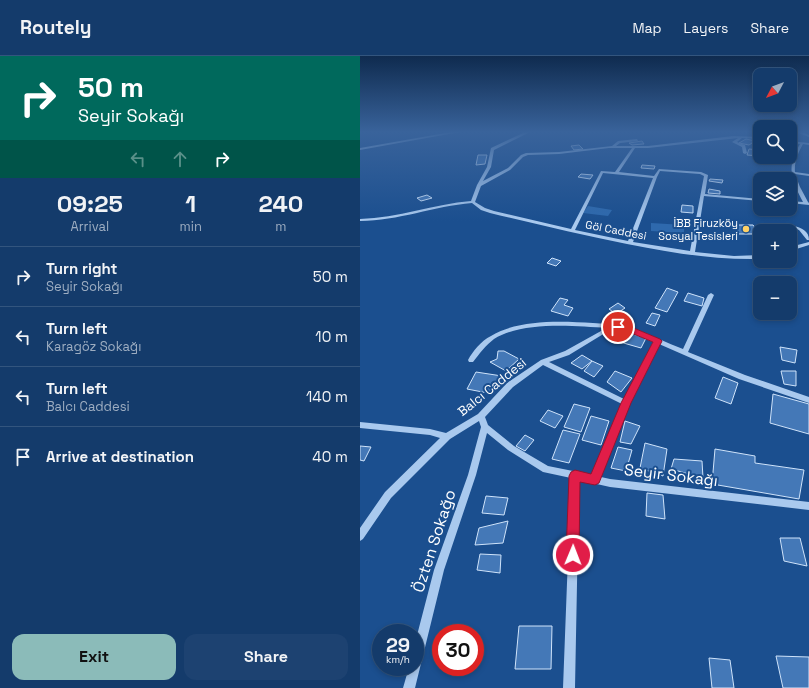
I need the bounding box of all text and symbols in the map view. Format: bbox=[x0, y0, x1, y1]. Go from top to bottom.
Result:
text: Routely bbox=[20, 15, 91, 40]
text: Map bbox=[632, 19, 662, 37]
text: Layers bbox=[684, 19, 728, 37]
text: Share bbox=[750, 19, 789, 37]
north arrow bbox=[753, 68, 797, 112]
map controls bbox=[753, 68, 797, 320]
text: 50 m bbox=[78, 69, 144, 105]
icon: right bbox=[12, 72, 64, 124]
text: Seyir Sokağı bbox=[78, 104, 184, 127]
button: search bbox=[753, 120, 797, 164]
icon: left bbox=[127, 148, 149, 170]
icon: ahead bbox=[169, 148, 191, 170]
icon: right bbox=[211, 148, 233, 170]
button: layers bbox=[753, 172, 797, 216]
text: 09:25 bbox=[57, 188, 123, 219]
text: 1 bbox=[185, 188, 196, 219]
text: 240 bbox=[259, 188, 303, 219]
place label: İBB Firuzköy Sosyal Tesisleri bbox=[658, 216, 738, 243]
street label: Göl Caddesi bbox=[584, 217, 648, 243]
text: Arrival bbox=[70, 218, 109, 235]
text: min bbox=[180, 218, 202, 235]
text: m bbox=[275, 218, 287, 235]
marker: İBB Firuzköy Sosyal Tesisleri bbox=[741, 224, 751, 234]
button: + bbox=[753, 224, 797, 268]
text: Turn right bbox=[46, 259, 117, 278]
icon: right bbox=[12, 266, 34, 288]
text: 50 m bbox=[313, 267, 348, 286]
button: − bbox=[753, 276, 797, 320]
text: Seyir Sokağı bbox=[46, 278, 123, 295]
pin bbox=[601, 310, 635, 344]
icon: arrive bbox=[607, 316, 629, 338]
text: Turn left bbox=[46, 319, 108, 338]
icon: left bbox=[12, 326, 34, 348]
text: 10 m bbox=[315, 327, 348, 346]
text: Karagöz Sokağı bbox=[46, 338, 141, 355]
street label: Balcı Caddesi bbox=[454, 354, 530, 420]
text: Turn left bbox=[46, 379, 108, 398]
icon: left bbox=[12, 386, 34, 408]
text: 140 m bbox=[306, 387, 348, 406]
text: Balcı Caddesi bbox=[46, 398, 130, 415]
icon: arrive bbox=[12, 446, 34, 468]
text: Arrive at destination bbox=[46, 447, 194, 466]
text: 40 m bbox=[312, 447, 348, 466]
street label: Seyir Sokağı bbox=[623, 459, 719, 491]
street label: Özten Sokağo bbox=[408, 487, 460, 595]
position arrow bbox=[552, 534, 594, 576]
speed limit sign: 30 bbox=[432, 624, 484, 676]
text: 29 bbox=[386, 632, 410, 658]
button: Exit bbox=[12, 634, 176, 680]
button: Share bbox=[184, 634, 348, 680]
text: km/h bbox=[386, 653, 410, 666]

